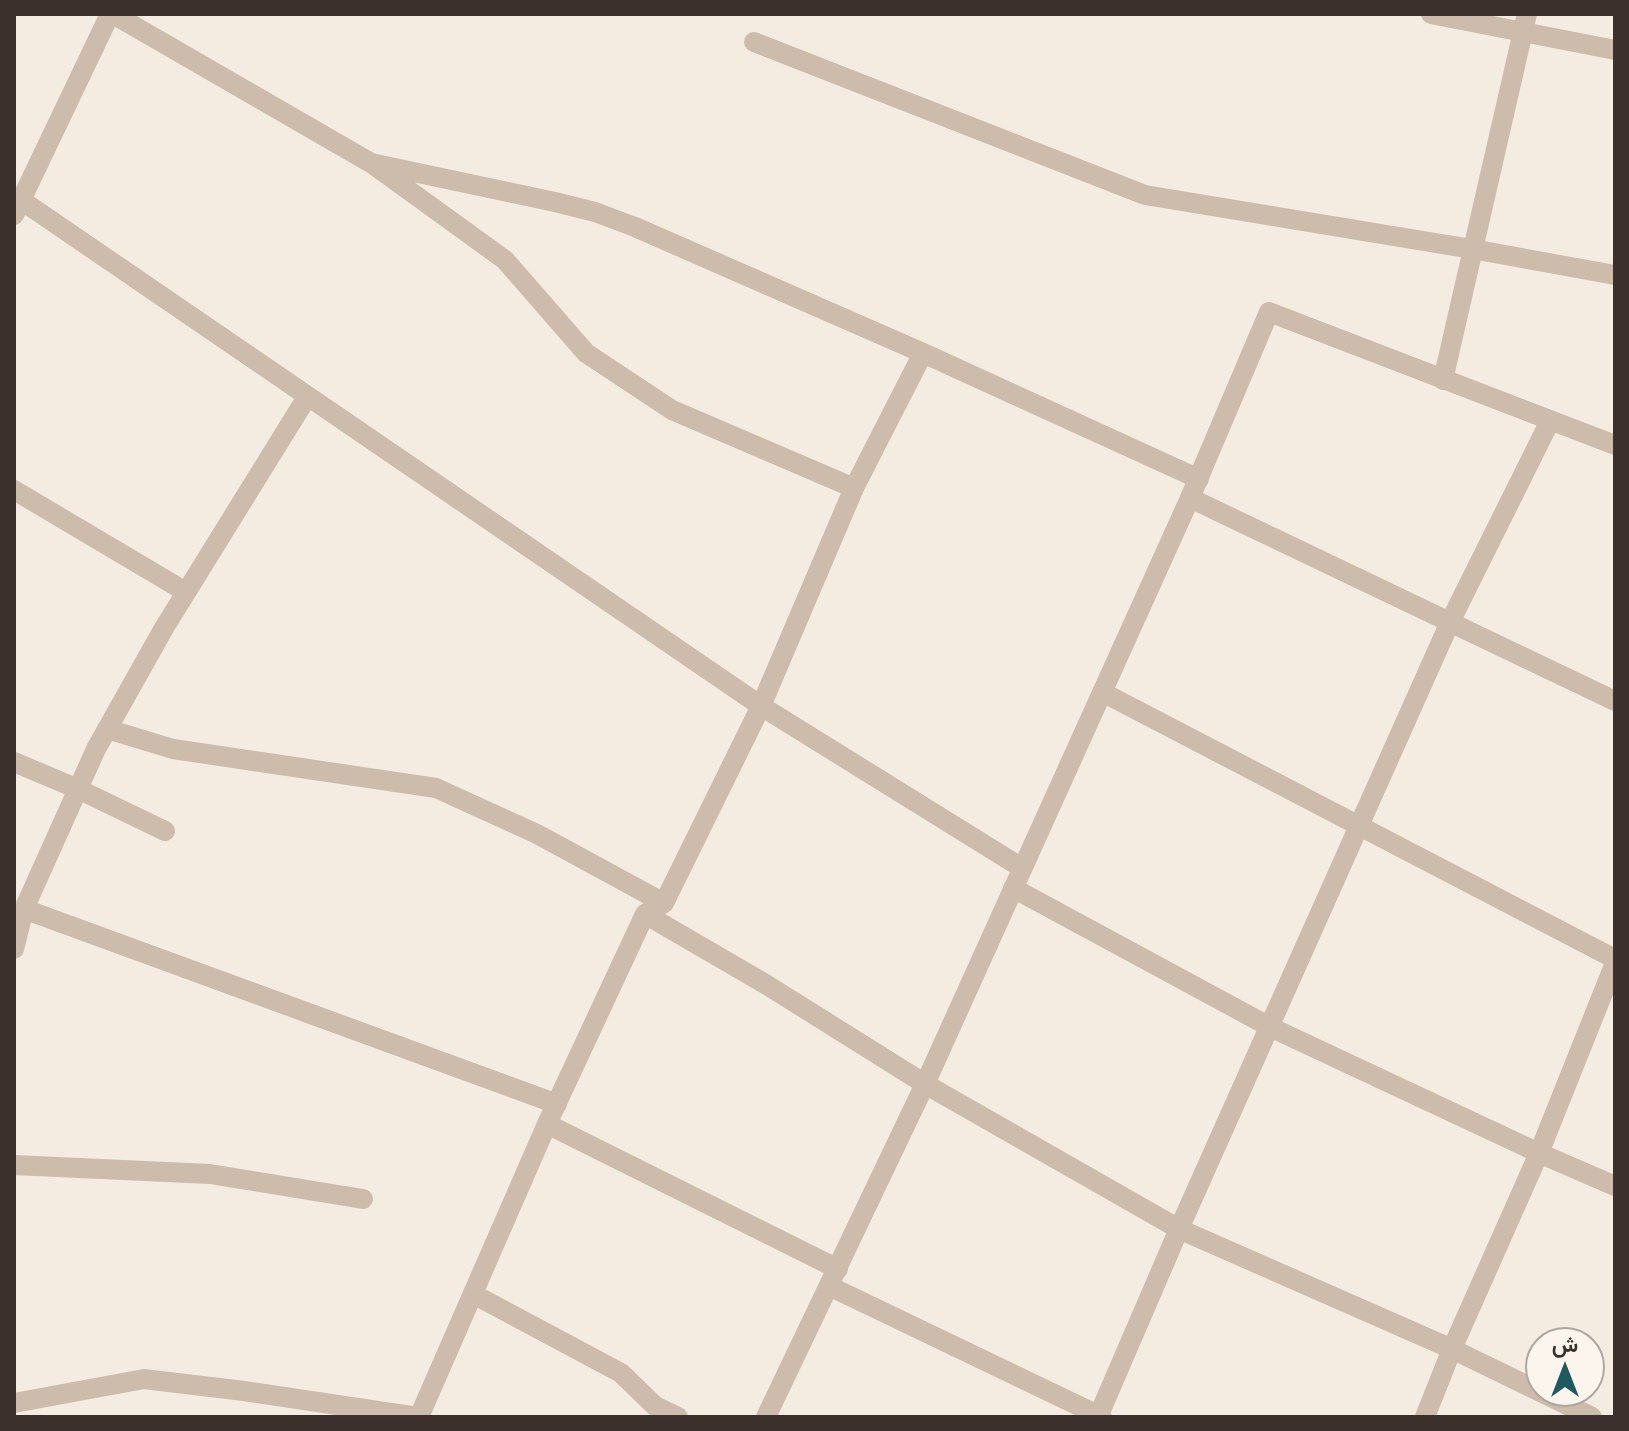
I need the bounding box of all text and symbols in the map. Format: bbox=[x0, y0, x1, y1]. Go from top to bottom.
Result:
north arrow bbox=[1525, 1327, 1605, 1407]
text: ش bbox=[1552, 1332, 1578, 1358]

